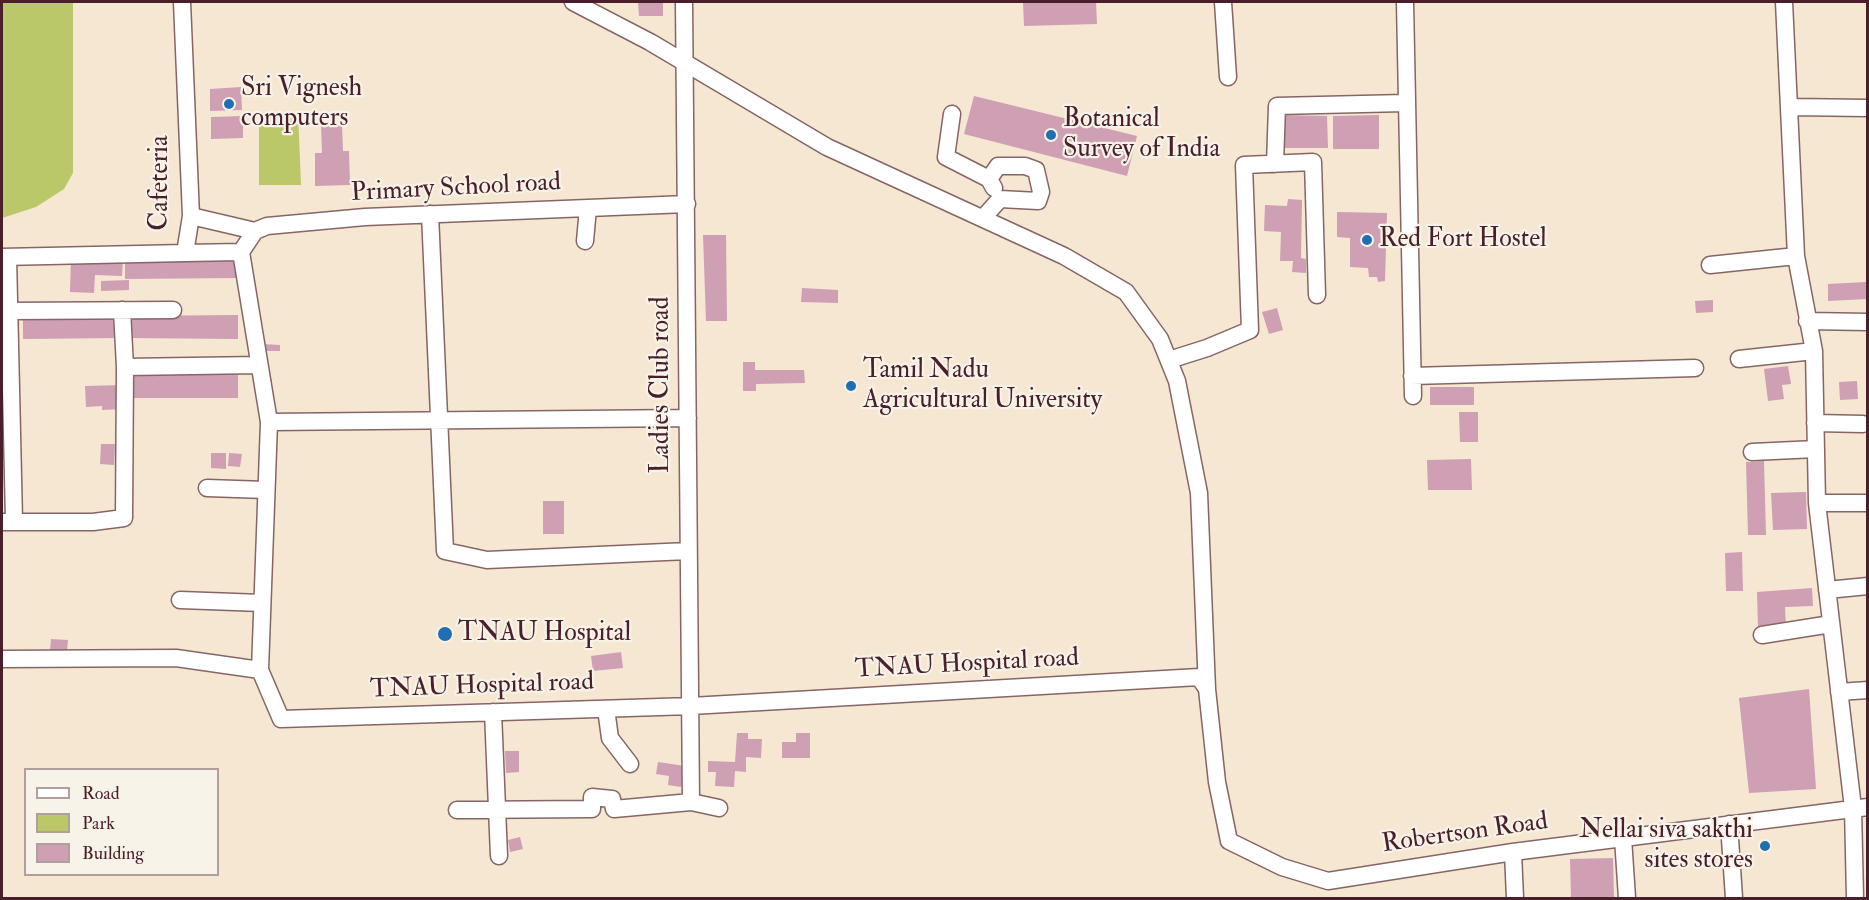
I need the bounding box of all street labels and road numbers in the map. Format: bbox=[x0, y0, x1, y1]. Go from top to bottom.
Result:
street label: Cafeteria bbox=[145, 135, 177, 231]
street label: Primary School road bbox=[350, 168, 562, 210]
street label: Ladies Club road bbox=[646, 296, 678, 474]
street label: TNAU Hospital road bbox=[854, 644, 1080, 686]
street label: TNAU Hospital road bbox=[369, 667, 595, 707]
street label: Robertson Road bbox=[1380, 807, 1550, 861]

